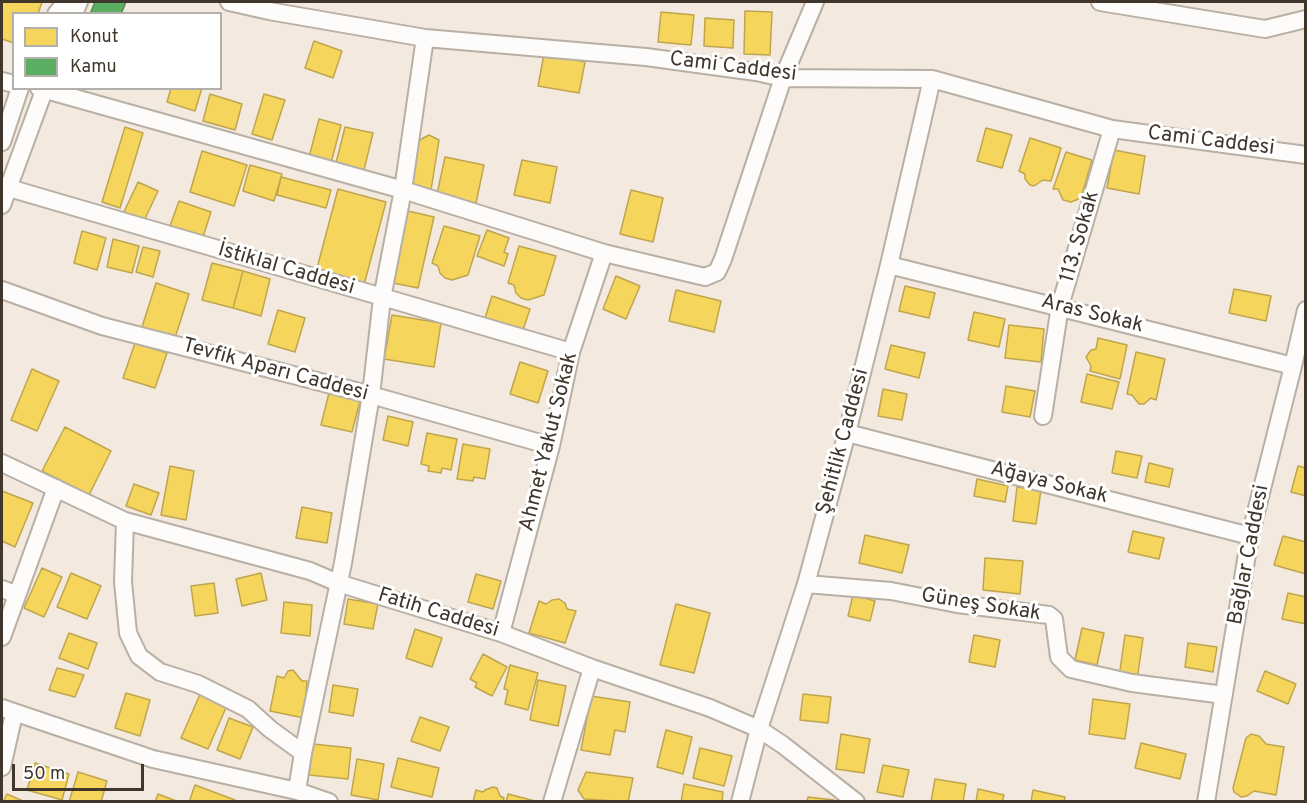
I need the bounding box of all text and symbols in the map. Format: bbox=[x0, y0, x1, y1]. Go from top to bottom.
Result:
legend bbox=[12, 12, 222, 90]
text: Konut bbox=[70, 26, 118, 49]
street label: Cami Caddesi bbox=[668, 48, 798, 88]
text: Kamu bbox=[70, 56, 117, 79]
street label: Cami Caddesi bbox=[1146, 122, 1276, 162]
street label: 113. Sokak bbox=[1056, 188, 1106, 286]
street label: İstiklal Caddesi bbox=[215, 238, 357, 302]
street label: Aras Sokak bbox=[1038, 290, 1146, 340]
street label: Tevfik Aparı Caddesi bbox=[179, 334, 371, 408]
street label: Ahmet Yakut Sokak bbox=[516, 350, 584, 534]
street label: Şehitlik Caddesi bbox=[812, 366, 876, 518]
street label: Ağaya Sokak bbox=[988, 457, 1110, 511]
street label: Bağlar Caddesi bbox=[1224, 483, 1276, 627]
street label: Fatih Caddesi bbox=[374, 584, 502, 644]
street label: Güneş Sokak bbox=[919, 584, 1043, 628]
scale bar bbox=[15, 752, 147, 790]
text: 50 m bbox=[23, 763, 65, 786]

